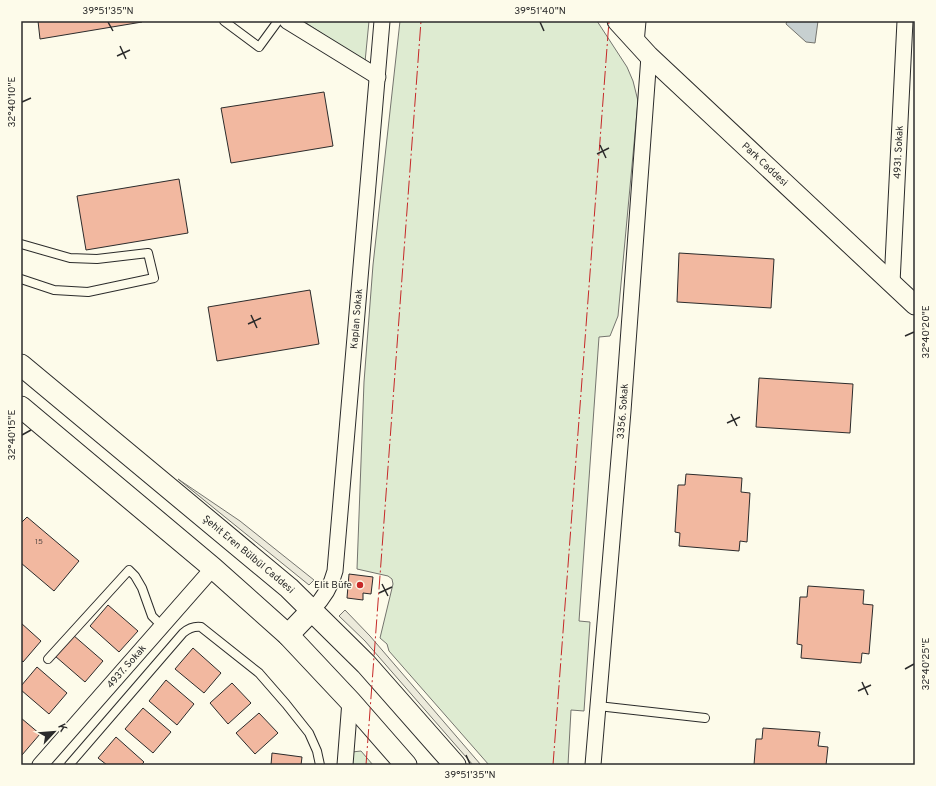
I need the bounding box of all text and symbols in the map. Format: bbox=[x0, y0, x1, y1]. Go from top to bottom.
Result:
text: 39°51'35"N bbox=[82, 5, 134, 18]
text: 39°51'40"N bbox=[514, 5, 566, 18]
text: 32°40'10"E bbox=[6, 77, 19, 127]
street label: 4931. Sokak bbox=[891, 125, 906, 179]
street label: Park Caddesi bbox=[739, 140, 791, 189]
street label: Kaplan Sokak bbox=[347, 288, 366, 350]
text: 32°40'20"E bbox=[920, 305, 933, 359]
street label: 3356. Sokak bbox=[614, 383, 632, 440]
text: 32°40'15"E bbox=[6, 410, 19, 460]
street label: Şehit Eren Bülbül Caddesi bbox=[200, 512, 297, 596]
house number: 15 bbox=[35, 537, 43, 547]
place label: Elit Büfe bbox=[314, 579, 352, 592]
marker: Elit Büfe bbox=[355, 580, 365, 590]
text: 32°40'25"E bbox=[920, 637, 933, 691]
street label: 4937. Sokak bbox=[104, 642, 149, 691]
north arrow bbox=[34, 712, 74, 752]
text: K bbox=[54, 721, 70, 735]
text: 39°51'35"N bbox=[444, 769, 496, 782]

